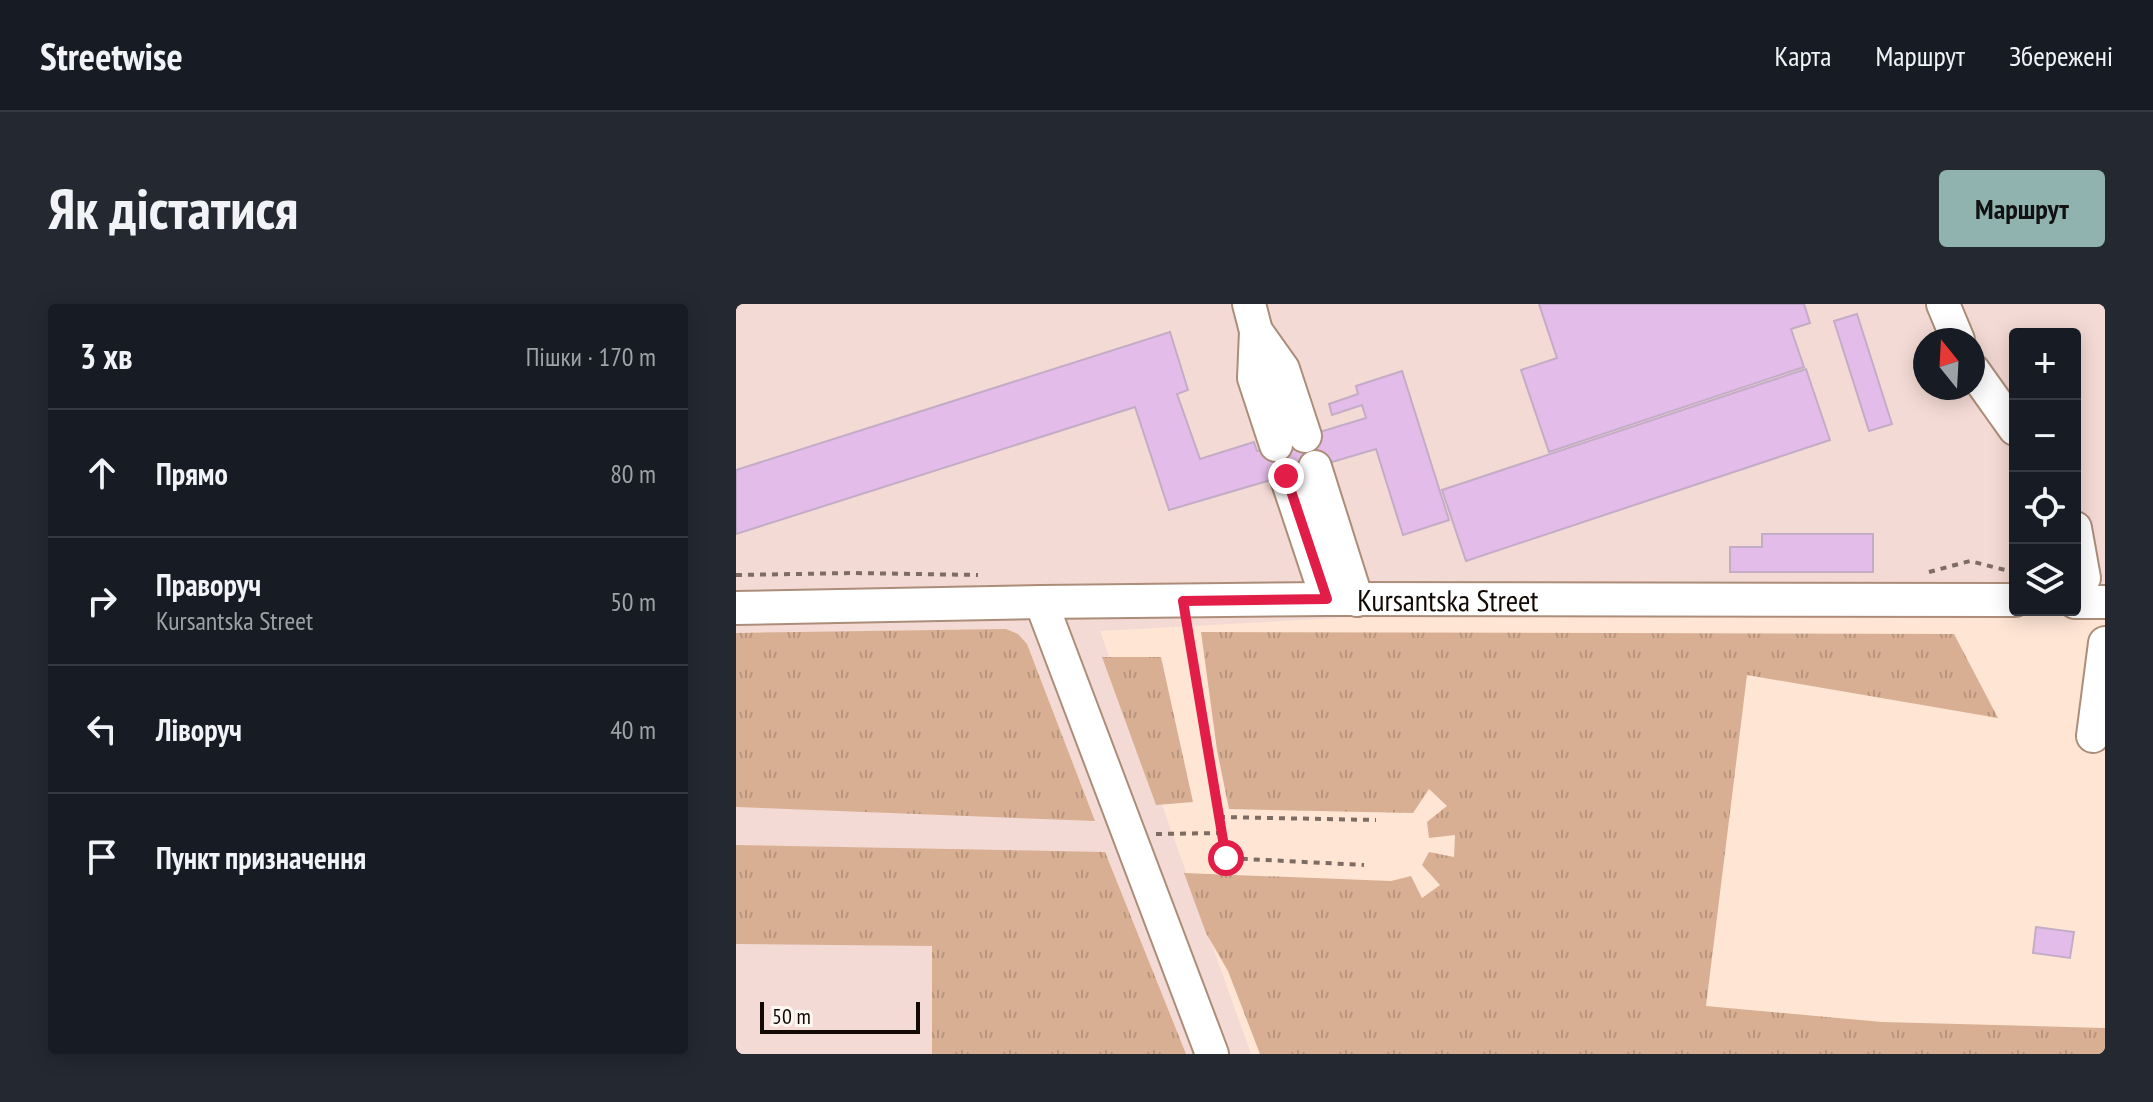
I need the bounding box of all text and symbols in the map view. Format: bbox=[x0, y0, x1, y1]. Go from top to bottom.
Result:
text: Streetwise bbox=[40, 31, 183, 80]
text: Карта bbox=[1775, 37, 1832, 74]
text: Маршрут bbox=[1876, 37, 1965, 74]
text: Збережені bbox=[2009, 37, 2113, 74]
button: Маршрут bbox=[1939, 170, 2105, 247]
text: Як дістатися bbox=[48, 172, 298, 244]
north arrow bbox=[1913, 328, 1985, 400]
map controls bbox=[2009, 328, 2081, 616]
button: + bbox=[2009, 328, 2081, 400]
text: 3 хв bbox=[80, 334, 132, 378]
text: Пішки · 170 m bbox=[526, 340, 656, 373]
button: − bbox=[2009, 400, 2081, 472]
icon: ahead bbox=[80, 451, 124, 495]
text: Прямо bbox=[156, 454, 228, 493]
text: 80 m bbox=[610, 457, 656, 490]
route end bbox=[1268, 458, 1304, 494]
button: locate bbox=[2009, 472, 2081, 544]
button: layers bbox=[2009, 544, 2081, 616]
text: Праворуч bbox=[156, 565, 261, 604]
icon: right bbox=[80, 579, 124, 623]
street label: Kursantska Street bbox=[1357, 580, 1539, 619]
text: 50 m bbox=[610, 585, 656, 618]
text: Kursantska Street bbox=[156, 604, 313, 637]
icon: left bbox=[80, 707, 124, 751]
text: Ліворуч bbox=[156, 710, 242, 749]
text: 40 m bbox=[610, 713, 656, 746]
icon: arrive bbox=[80, 835, 124, 879]
text: Пункт призначення bbox=[156, 838, 366, 877]
route start bbox=[1208, 840, 1244, 876]
scale bar bbox=[760, 998, 920, 1034]
text: 50 m bbox=[772, 1002, 811, 1030]

